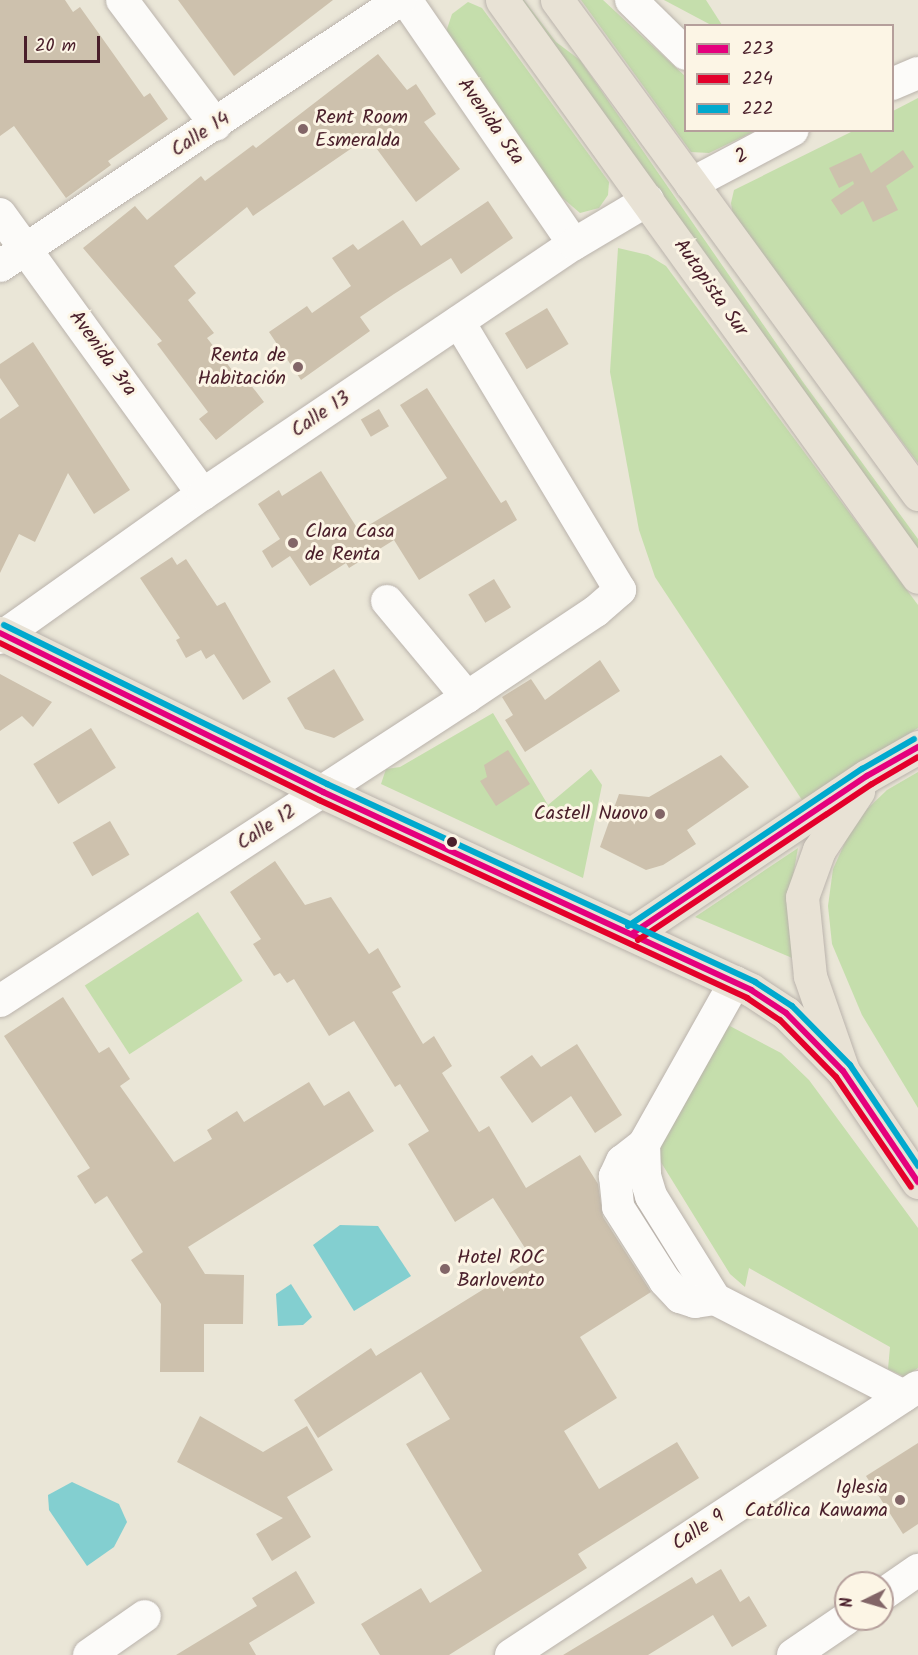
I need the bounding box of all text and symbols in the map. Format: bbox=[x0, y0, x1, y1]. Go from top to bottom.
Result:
scale bar bbox=[27, 24, 104, 62]
legend bbox=[684, 24, 894, 132]
text: 20 m bbox=[35, 32, 76, 61]
text: 223 bbox=[742, 35, 773, 64]
text: 224 bbox=[742, 65, 773, 94]
street label: Avenida 5ta bbox=[451, 74, 529, 170]
text: 222 bbox=[742, 95, 773, 124]
place label: Rent Room Esmeralda bbox=[315, 106, 408, 153]
street label: Calle 14 bbox=[167, 107, 235, 163]
marker: Rent Room Esmeralda bbox=[296, 122, 310, 136]
street label: 2 bbox=[731, 144, 753, 170]
street label: Autopista Sur bbox=[668, 235, 752, 341]
street label: Avenida 3ra bbox=[63, 307, 141, 401]
place label: Renta de Habitación bbox=[197, 344, 286, 391]
marker: Renta de Habitación bbox=[291, 360, 305, 374]
street label: Calle 13 bbox=[287, 387, 355, 443]
place label: Clara Casa de Renta bbox=[305, 520, 395, 567]
marker: Clara Casa de Renta bbox=[286, 536, 300, 550]
street label: Calle 12 bbox=[233, 800, 301, 856]
place label: Castell Nuovo bbox=[534, 802, 648, 826]
marker: Castell Nuovo bbox=[653, 807, 667, 821]
unlabelled marker bbox=[446, 836, 458, 848]
place label: Hotel ROC Barlovento bbox=[457, 1246, 545, 1293]
marker: Hotel ROC Barlovento bbox=[438, 1262, 452, 1276]
place label: Iglesia Católica Kawama bbox=[745, 1476, 888, 1523]
marker: Iglesia Católica Kawama bbox=[893, 1493, 907, 1507]
street label: Calle 9 bbox=[668, 1505, 730, 1557]
north arrow bbox=[834, 1571, 894, 1631]
text: N bbox=[835, 1596, 860, 1609]

